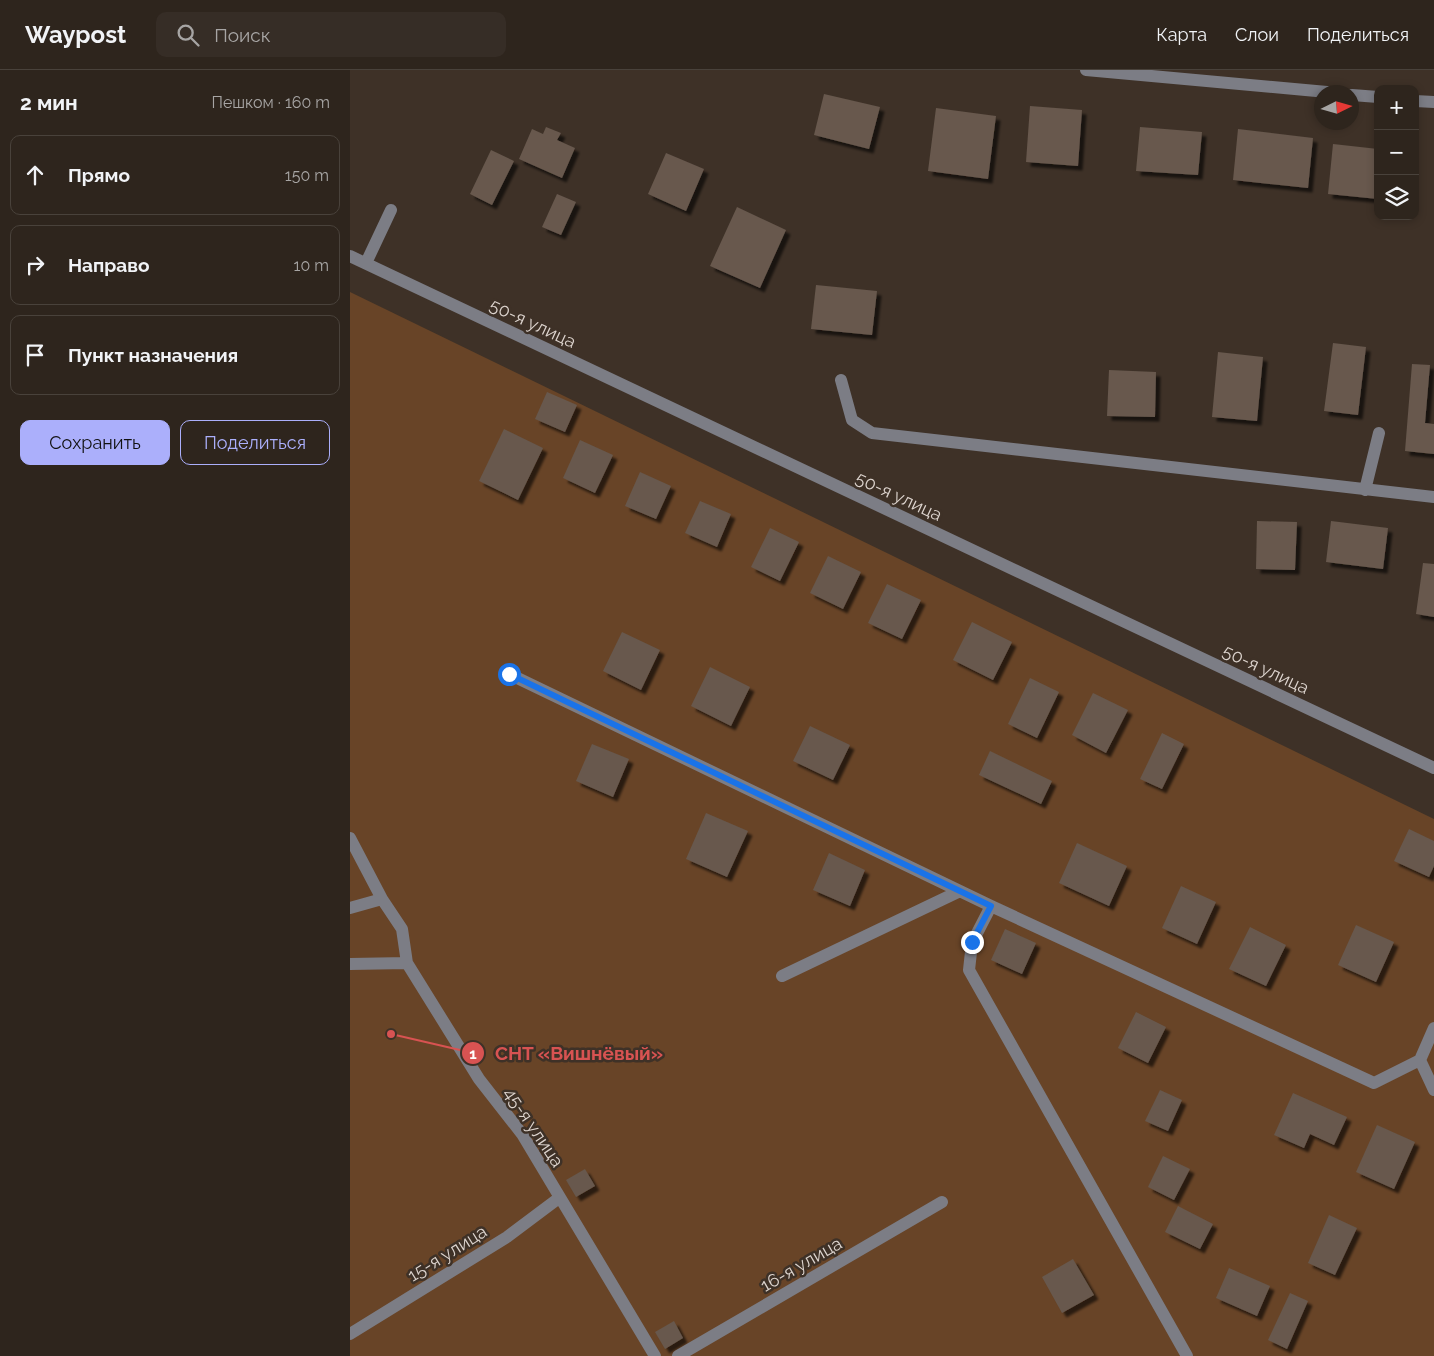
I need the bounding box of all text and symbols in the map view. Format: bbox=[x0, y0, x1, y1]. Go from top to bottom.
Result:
search box bbox=[156, 12, 506, 57]
text: Waypost bbox=[25, 20, 126, 49]
icon: search bbox=[174, 21, 202, 49]
text: Поиск bbox=[214, 24, 271, 46]
text: Карта bbox=[1156, 24, 1207, 45]
text: Слои bbox=[1235, 24, 1279, 45]
text: Поделиться bbox=[1307, 24, 1409, 45]
north arrow bbox=[1314, 85, 1359, 130]
map controls bbox=[1374, 85, 1419, 220]
button: + bbox=[1374, 85, 1419, 130]
text: 2 мин bbox=[20, 90, 78, 115]
text: Пешком · 160 m bbox=[212, 93, 330, 112]
button: − bbox=[1374, 130, 1419, 175]
icon: ahead bbox=[21, 161, 49, 189]
text: Прямо bbox=[68, 164, 130, 186]
text: 150 m bbox=[285, 166, 329, 185]
button: layers bbox=[1374, 175, 1419, 220]
icon: right bbox=[21, 251, 49, 279]
text: Направо bbox=[68, 254, 149, 276]
text: 10 m bbox=[294, 256, 329, 275]
street label: 50-я улица bbox=[487, 294, 579, 352]
icon: arrive bbox=[21, 341, 49, 369]
text: Пункт назначения bbox=[68, 344, 238, 366]
button: Сохранить bbox=[20, 420, 170, 465]
button: Поделиться bbox=[180, 420, 330, 465]
street label: 50-я улица bbox=[853, 467, 945, 525]
street label: 50-я улица bbox=[1220, 640, 1312, 698]
route start bbox=[498, 663, 521, 686]
route end bbox=[961, 931, 984, 954]
callout: СНТ «Вишнёвый» bbox=[460, 1036, 674, 1070]
text: СНТ «Вишнёвый» bbox=[495, 1042, 663, 1064]
text: 1 bbox=[469, 1045, 477, 1063]
street label: 45-я улица bbox=[500, 1083, 568, 1171]
street label: 15-я улица bbox=[404, 1220, 490, 1286]
street label: 16-я улица bbox=[757, 1232, 845, 1296]

